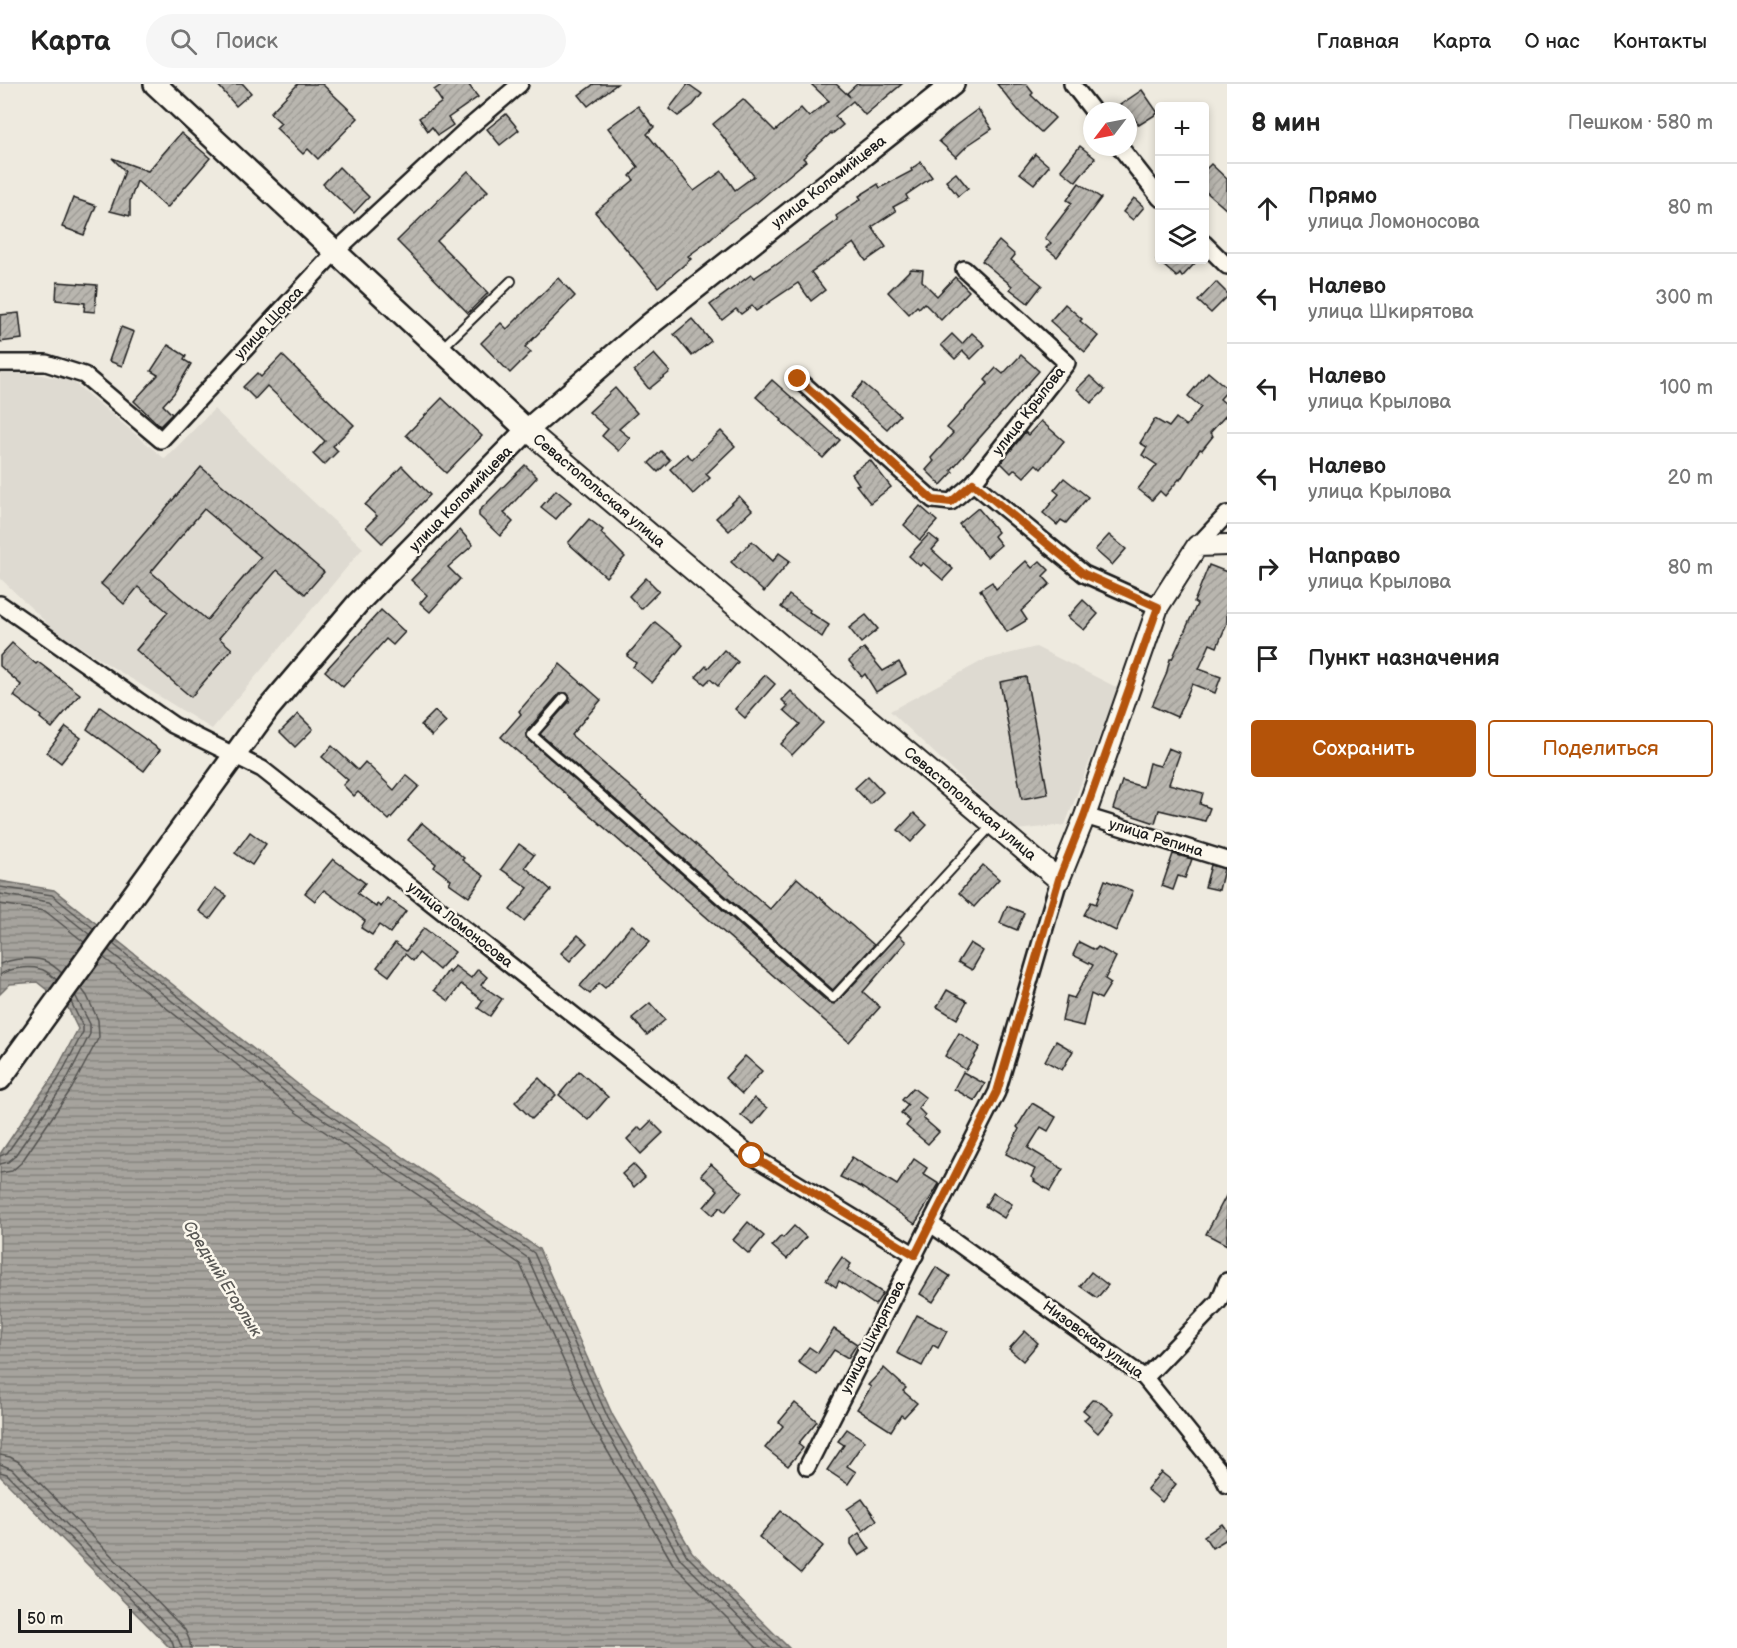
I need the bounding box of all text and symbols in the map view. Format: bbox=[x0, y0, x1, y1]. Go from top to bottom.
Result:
search box bbox=[146, 14, 566, 68]
text: Карта bbox=[30, 25, 110, 58]
icon: search bbox=[167, 25, 200, 58]
text: Поиск bbox=[215, 28, 278, 55]
text: Главная bbox=[1316, 29, 1399, 54]
text: Карта bbox=[1432, 29, 1491, 54]
text: О нас bbox=[1524, 29, 1580, 54]
text: Контакты bbox=[1613, 29, 1707, 54]
north arrow bbox=[1083, 102, 1137, 156]
map controls bbox=[1155, 102, 1209, 264]
button: + bbox=[1155, 102, 1209, 156]
text: 8 мин bbox=[1251, 108, 1321, 139]
text: Пешком · 580 m bbox=[1568, 111, 1713, 135]
street label: улица Коломийцева bbox=[768, 131, 890, 233]
button: − bbox=[1155, 156, 1209, 210]
text: Прямо bbox=[1308, 183, 1377, 210]
icon: ahead bbox=[1251, 192, 1284, 225]
text: 80 m bbox=[1668, 196, 1713, 220]
button: layers bbox=[1155, 210, 1209, 264]
text: улица Ломоносова bbox=[1308, 210, 1480, 234]
text: Налево bbox=[1308, 273, 1386, 300]
icon: left bbox=[1251, 282, 1284, 315]
street label: улица Щорса bbox=[230, 283, 308, 363]
text: 300 m bbox=[1655, 286, 1713, 310]
text: улица Шкирятова bbox=[1308, 300, 1474, 324]
street label: улица Крылова bbox=[988, 363, 1070, 459]
text: Налево bbox=[1308, 363, 1386, 390]
route end bbox=[784, 365, 810, 391]
icon: left bbox=[1251, 372, 1284, 405]
text: 100 m bbox=[1660, 376, 1713, 400]
text: улица Крылова bbox=[1308, 390, 1451, 414]
street label: Севастопольская улица bbox=[529, 430, 669, 552]
street label: улица Коломийцева bbox=[406, 442, 517, 556]
text: Налево bbox=[1308, 453, 1386, 480]
icon: left bbox=[1251, 462, 1284, 495]
text: 20 m bbox=[1668, 466, 1713, 490]
text: улица Крылова bbox=[1308, 480, 1451, 504]
text: Направо bbox=[1308, 543, 1400, 570]
icon: right bbox=[1251, 552, 1284, 585]
text: 80 m bbox=[1668, 556, 1713, 580]
text: улица Крылова bbox=[1308, 570, 1451, 594]
icon: arrive bbox=[1251, 642, 1284, 675]
text: Пункт назначения bbox=[1308, 645, 1500, 672]
button: Сохранить bbox=[1251, 720, 1476, 777]
button: Поделиться bbox=[1488, 720, 1713, 777]
street label: Севастопольская улица bbox=[900, 743, 1040, 865]
street label: улица Репина bbox=[1106, 815, 1206, 861]
street label: улица Ломоносова bbox=[403, 878, 517, 972]
route start bbox=[738, 1142, 764, 1168]
water label: Средний Егорлык bbox=[179, 1218, 266, 1341]
street label: улица Шкирятова bbox=[836, 1277, 910, 1397]
street label: Низовская улица bbox=[1039, 1297, 1147, 1383]
scale bar bbox=[18, 1606, 132, 1634]
text: 50 m bbox=[27, 1610, 63, 1629]

